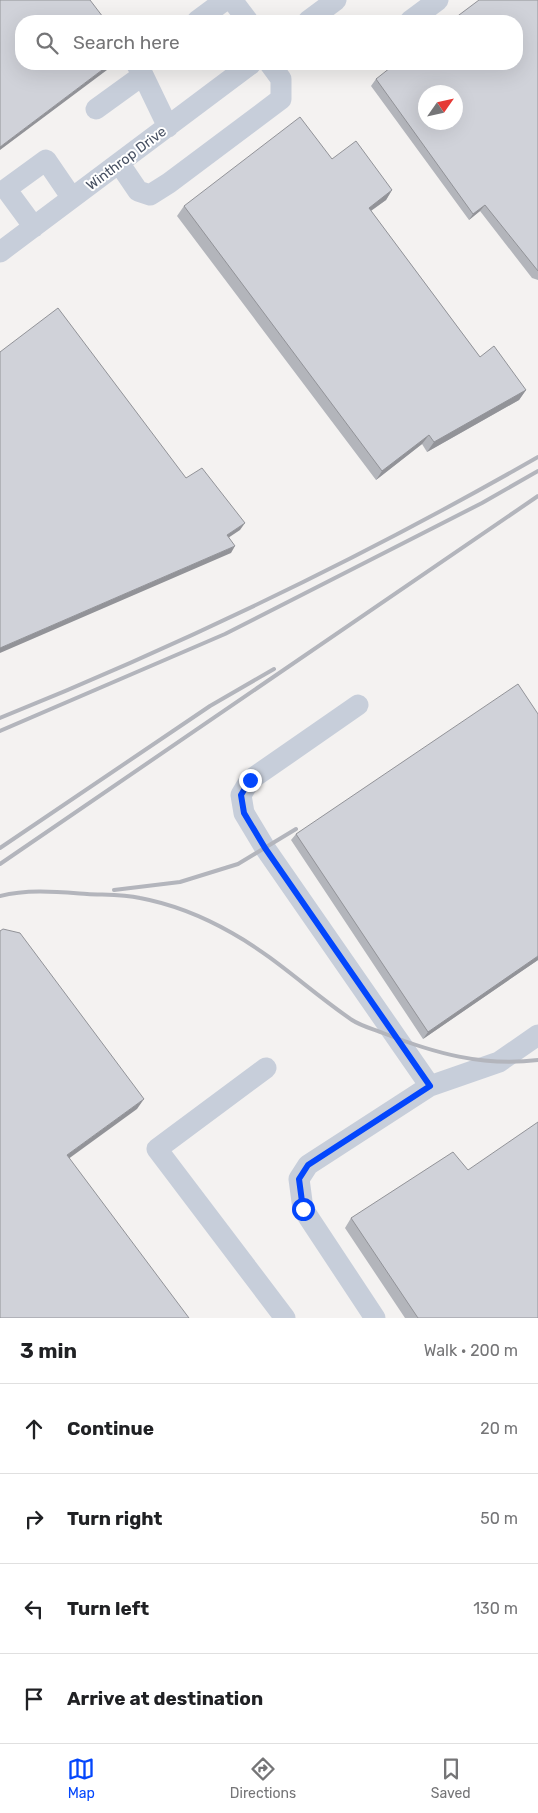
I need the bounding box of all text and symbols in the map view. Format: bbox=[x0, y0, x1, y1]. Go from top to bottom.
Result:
search box bbox=[15, 15, 523, 70]
icon: search bbox=[33, 29, 61, 57]
text: Search here bbox=[73, 31, 180, 54]
north arrow bbox=[418, 85, 463, 130]
street label: Winthrop Drive bbox=[83, 123, 170, 194]
route end bbox=[239, 769, 262, 792]
route start bbox=[292, 1198, 315, 1221]
text: 3 min bbox=[20, 1338, 77, 1363]
text: Walk · 200 m bbox=[424, 1341, 518, 1360]
icon: ahead bbox=[20, 1415, 48, 1443]
text: Continue bbox=[67, 1417, 154, 1440]
text: 20 m bbox=[480, 1419, 518, 1438]
icon: right bbox=[20, 1505, 48, 1533]
text: Turn right bbox=[67, 1507, 162, 1530]
text: 50 m bbox=[480, 1509, 518, 1528]
icon: left bbox=[20, 1595, 48, 1623]
text: Turn left bbox=[67, 1597, 149, 1620]
text: 130 m bbox=[473, 1599, 518, 1618]
icon: arrive bbox=[20, 1685, 48, 1713]
text: Arrive at destination bbox=[67, 1687, 263, 1710]
tab: Map bbox=[67, 1755, 95, 1802]
tab: Directions bbox=[230, 1755, 296, 1802]
tab: Saved bbox=[431, 1755, 471, 1802]

